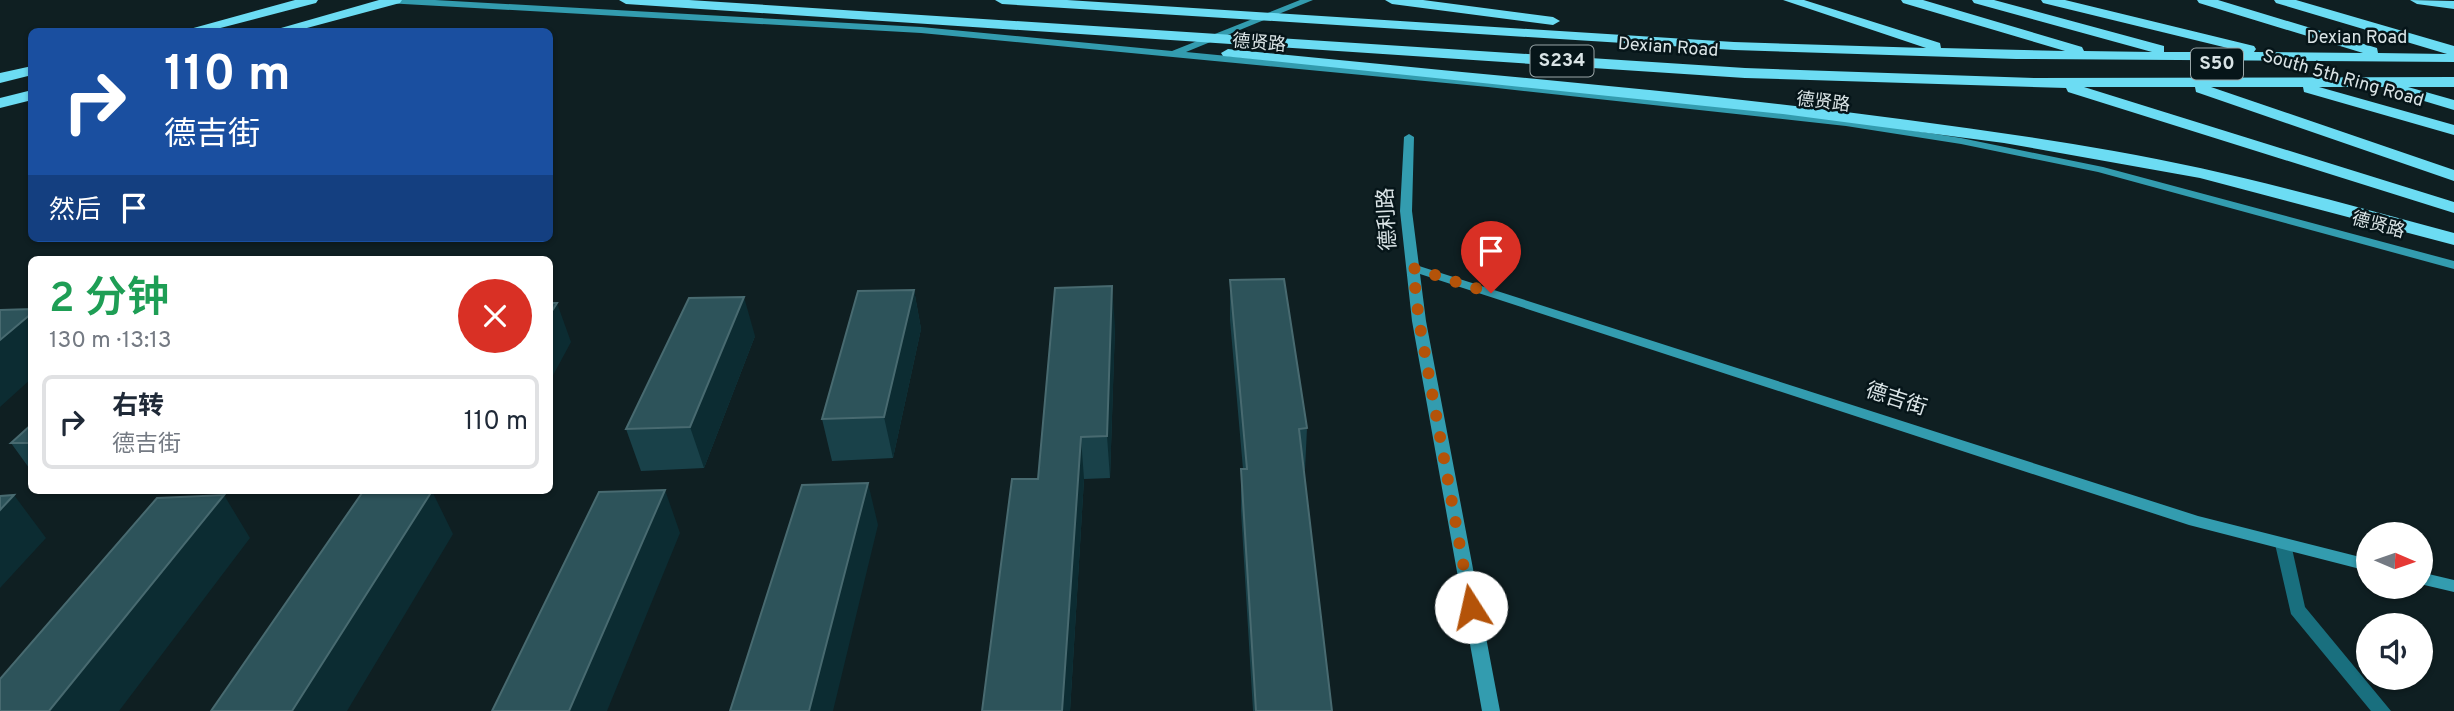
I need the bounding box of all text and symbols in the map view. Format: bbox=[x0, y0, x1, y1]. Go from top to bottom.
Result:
street label: Dexian Road bbox=[2307, 27, 2407, 50]
street label: 德贤路 bbox=[1231, 30, 1287, 58]
street label: Dexian Road bbox=[1617, 33, 1719, 63]
road number: S234 bbox=[1530, 45, 1594, 76]
street label: South 5th Ring Road bbox=[2260, 45, 2426, 113]
text: 110 m bbox=[164, 46, 291, 108]
road number: S50 bbox=[2191, 48, 2243, 80]
icon: right bbox=[49, 56, 140, 147]
street label: 德贤路 bbox=[1795, 88, 1851, 118]
text: 德吉街 bbox=[164, 116, 260, 156]
street label: 德利路 bbox=[1373, 187, 1403, 251]
icon: arrive bbox=[115, 189, 153, 227]
text: 然后 bbox=[49, 195, 101, 228]
street label: 德贤路 bbox=[2349, 208, 2407, 244]
pin bbox=[1461, 221, 1521, 293]
icon: arrive bbox=[1472, 232, 1510, 270]
text: 2 分钟 bbox=[49, 274, 169, 327]
button: close bbox=[458, 279, 532, 353]
text: 130 m · 13:13 bbox=[49, 327, 172, 356]
street label: 德吉街 bbox=[1862, 377, 1930, 423]
text: 右转 bbox=[112, 391, 164, 424]
icon: right bbox=[53, 403, 91, 441]
text: 110 m bbox=[464, 406, 528, 439]
text: 德吉街 bbox=[112, 431, 181, 460]
north arrow bbox=[2356, 522, 2432, 598]
map controls bbox=[2356, 522, 2433, 690]
position arrow bbox=[1434, 570, 1508, 644]
button: sound bbox=[2356, 613, 2433, 690]

